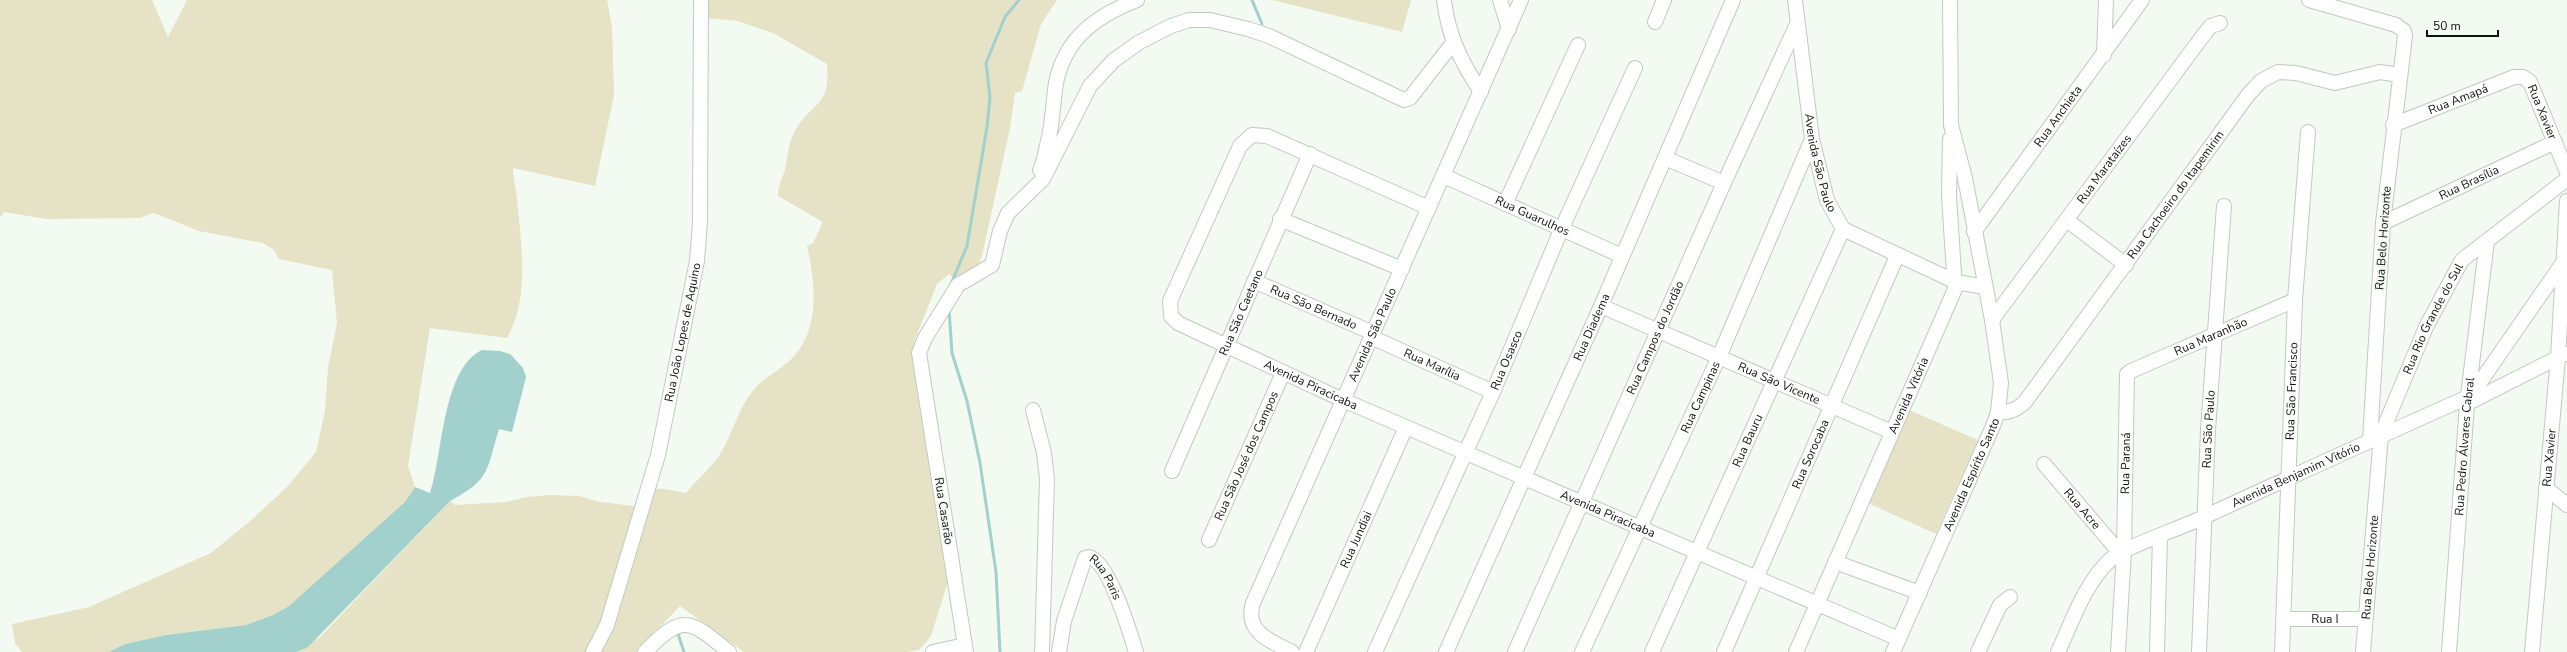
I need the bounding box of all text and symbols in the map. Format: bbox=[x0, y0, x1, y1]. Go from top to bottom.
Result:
scale bar bbox=[2427, 12, 2498, 38]
text: 50 m bbox=[2433, 18, 2461, 34]
street label: Rua Amapá bbox=[2426, 80, 2490, 118]
street label: Rua Anchieta bbox=[2030, 82, 2085, 150]
street label: Rua Xavier bbox=[2524, 82, 2561, 142]
street label: Avenida São Paulo bbox=[1801, 113, 1840, 215]
street label: Rua Cachoeiro do Itapemirim bbox=[2124, 127, 2228, 262]
street label: Rua Marataízes bbox=[2073, 131, 2135, 207]
street label: Rua Brasília bbox=[2436, 162, 2502, 203]
street label: Rua Belo Horizonte bbox=[2371, 185, 2395, 291]
street label: Rua Guarulhos bbox=[1493, 192, 1572, 240]
street label: Rua Rio Grande do Sul bbox=[2399, 260, 2467, 377]
street label: Rua João Lopes de Aquino bbox=[661, 261, 705, 403]
street label: Rua São Caetano bbox=[1215, 266, 1267, 358]
street label: Rua Campos do Jordão bbox=[1623, 278, 1687, 397]
street label: Rua São Bernado bbox=[1268, 281, 1360, 333]
street label: Avenida São Paulo bbox=[1344, 285, 1400, 384]
street label: Rua Diadema bbox=[1569, 291, 1614, 363]
street label: Rua Maranhão bbox=[2172, 314, 2250, 359]
street label: Rua Osasco bbox=[1487, 328, 1526, 393]
street label: Rua São Francisco bbox=[2282, 342, 2301, 440]
street label: Rua Marília bbox=[1401, 345, 1463, 384]
street label: Avenida Vitória bbox=[1884, 355, 1932, 436]
street label: Avenida Piracicaba bbox=[1261, 356, 1360, 413]
street label: Rua Campinas bbox=[1677, 358, 1724, 436]
street label: Rua São Vicente bbox=[1735, 358, 1823, 408]
street label: Rua Pedro Álvares Cabral bbox=[2451, 376, 2478, 516]
street label: Rua São José dos Campos bbox=[1211, 388, 1282, 523]
street label: Rua São Paulo bbox=[2198, 389, 2219, 469]
street label: Rua Bauru bbox=[1729, 412, 1766, 470]
street label: Avenida Espírito Santo bbox=[1940, 416, 2003, 534]
street label: Rua Sorocaba bbox=[1788, 417, 1833, 491]
street label: Rua Xavier bbox=[2539, 427, 2560, 487]
street label: Rua Paraná bbox=[2117, 432, 2134, 494]
street label: Avenida Benjamim Vitório bbox=[2229, 438, 2363, 511]
street label: Rua Casarão bbox=[931, 476, 957, 546]
street label: Rua Acre bbox=[2060, 485, 2104, 533]
street label: Avenida Piracicaba bbox=[1558, 486, 1658, 541]
street label: Rua Jundiai bbox=[1336, 509, 1376, 571]
street label: Rua Belo Horizonte bbox=[2358, 515, 2382, 620]
street label: Rua Paris bbox=[1086, 551, 1125, 602]
street label: Rua I bbox=[2311, 611, 2339, 627]

